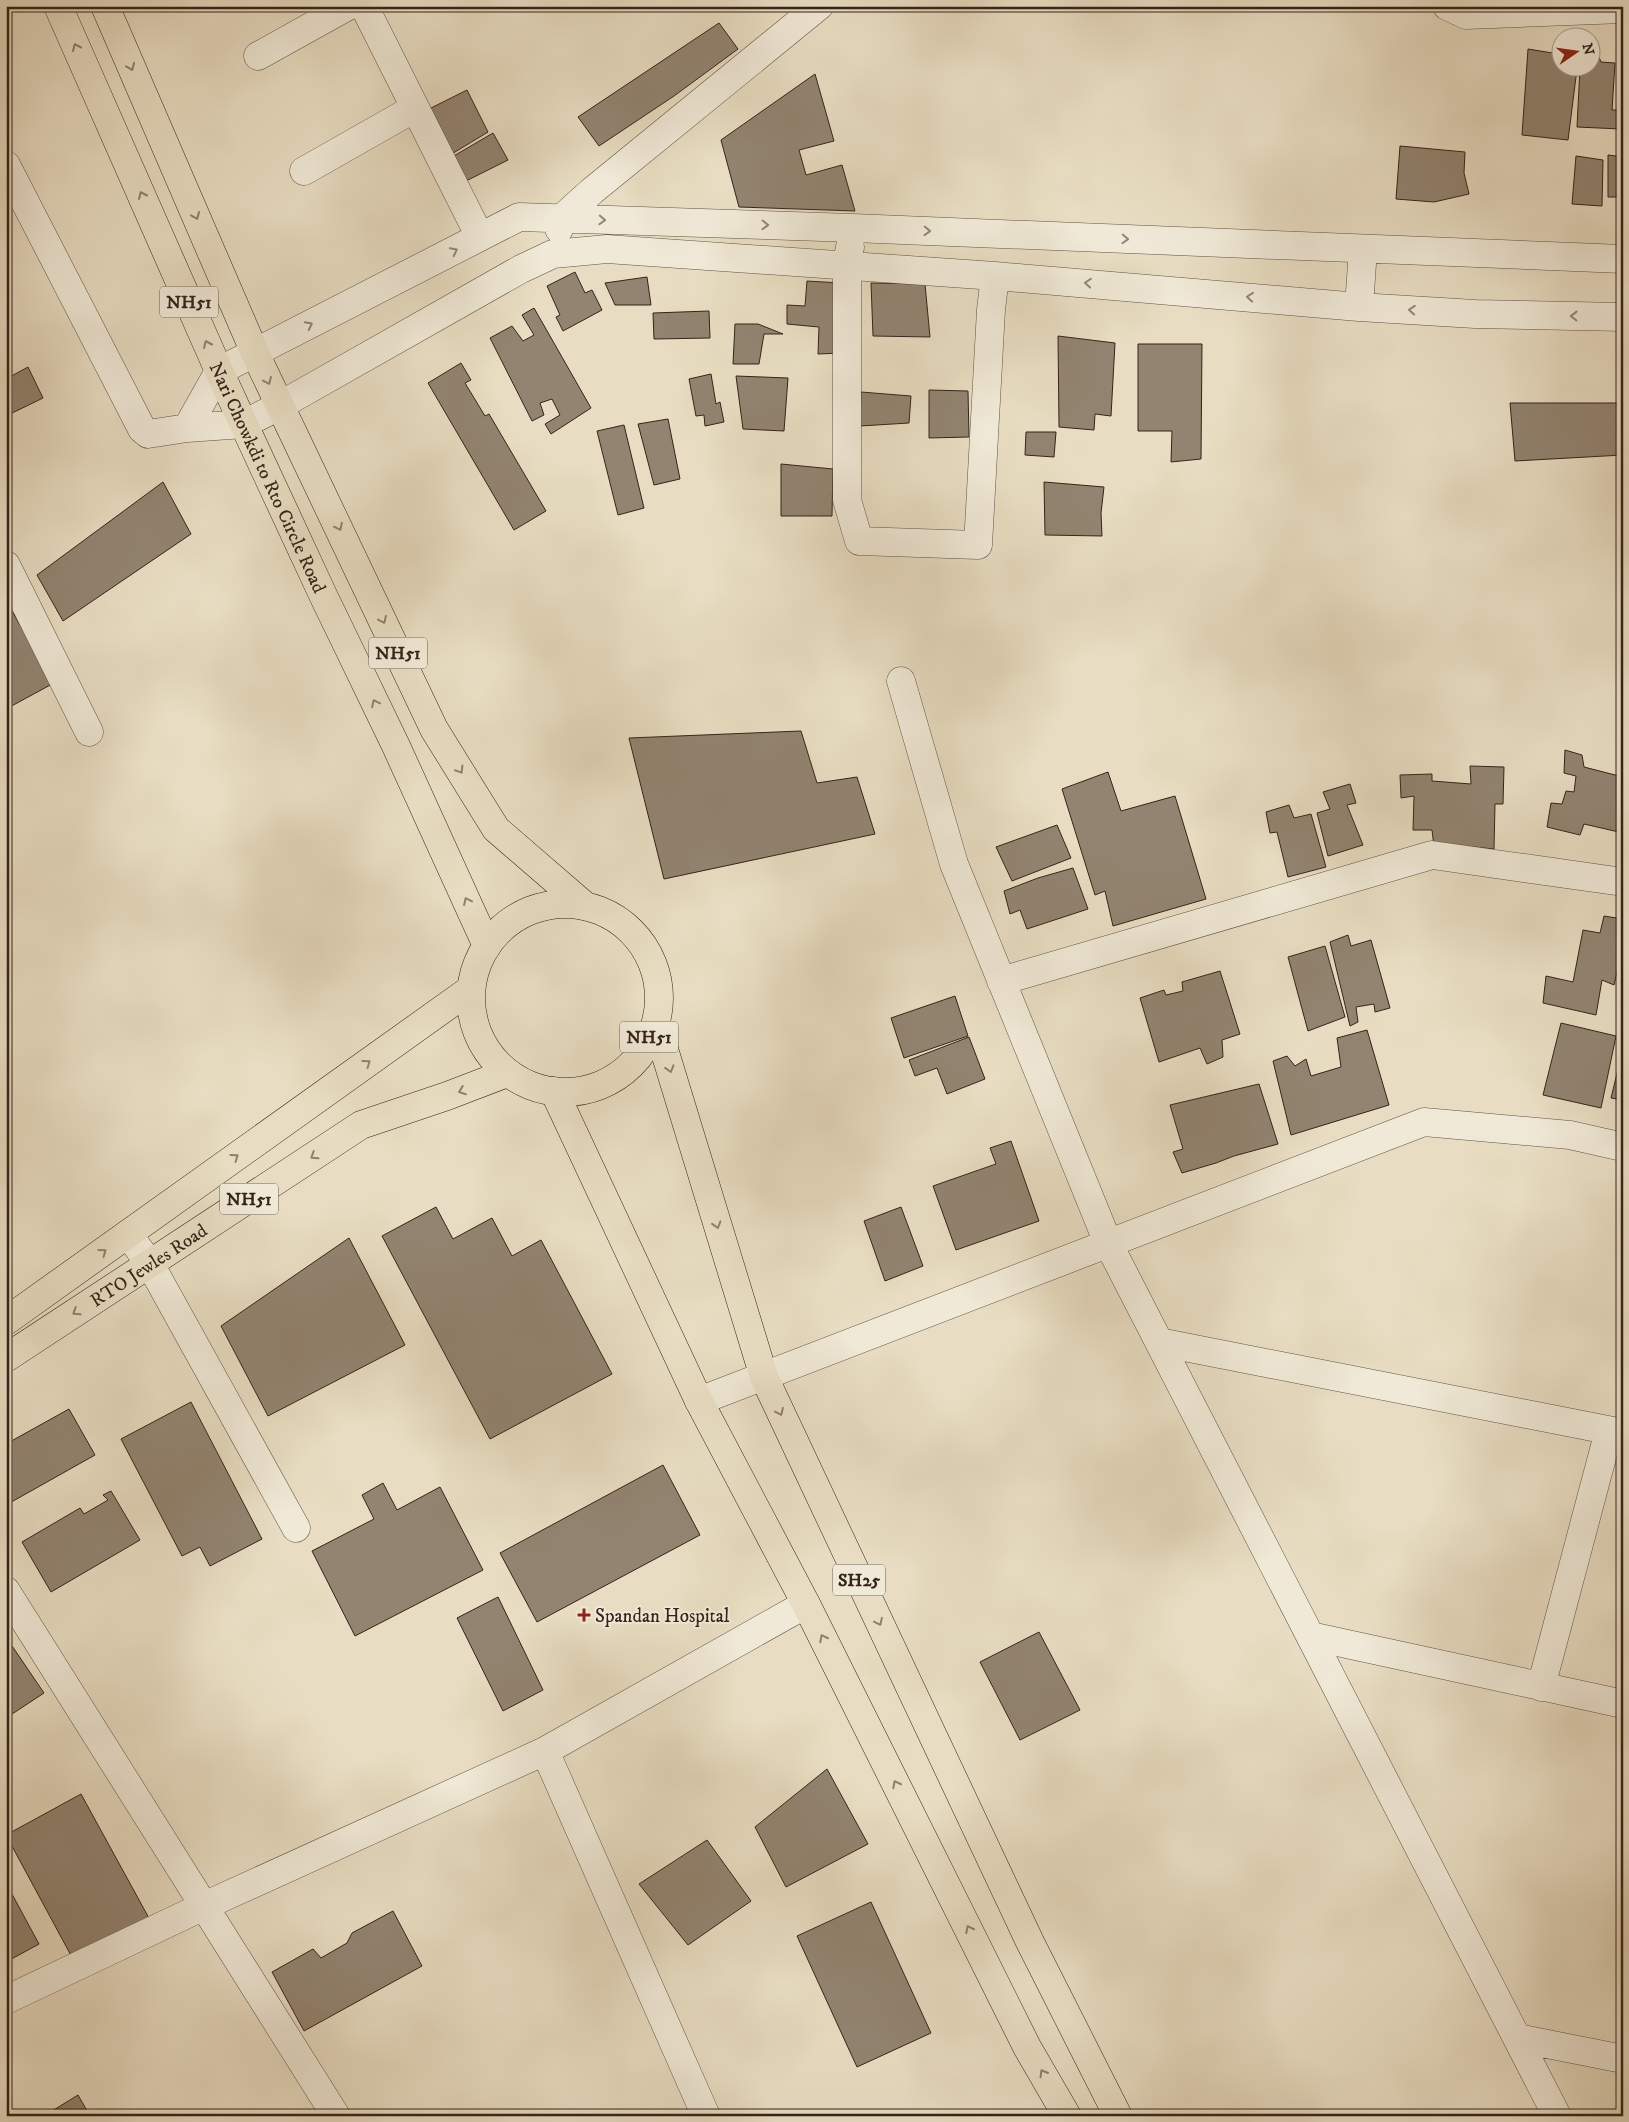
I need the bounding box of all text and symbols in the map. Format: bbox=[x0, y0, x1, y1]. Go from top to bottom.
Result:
north arrow bbox=[1552, 28, 1602, 78]
text: N bbox=[1578, 42, 1598, 57]
one-way arrow bbox=[72, 43, 83, 52]
one-way arrow bbox=[125, 62, 136, 71]
one-way arrow bbox=[137, 192, 147, 200]
one-way arrow bbox=[189, 211, 200, 220]
one-way arrow bbox=[599, 215, 607, 225]
one-way arrow bbox=[761, 220, 769, 231]
one-way arrow bbox=[923, 226, 931, 237]
one-way arrow bbox=[1121, 234, 1129, 244]
one-way arrow bbox=[449, 247, 458, 257]
one-way arrow bbox=[1083, 278, 1091, 289]
road number: NH51 bbox=[160, 286, 218, 318]
one-way arrow bbox=[1245, 292, 1253, 303]
one-way arrow bbox=[1407, 305, 1415, 316]
one-way arrow bbox=[1570, 311, 1578, 322]
one-way arrow bbox=[304, 321, 313, 331]
one-way arrow bbox=[203, 340, 214, 349]
street label: Nari Chowkdi to Rto Circle Road bbox=[204, 359, 331, 597]
one-way arrow bbox=[261, 376, 272, 385]
one-way arrow bbox=[332, 522, 342, 531]
one-way arrow bbox=[377, 615, 387, 624]
road number: NH51 bbox=[369, 638, 427, 668]
one-way arrow bbox=[371, 699, 381, 708]
one-way arrow bbox=[453, 765, 463, 774]
one-way arrow bbox=[463, 897, 473, 906]
road number: NH51 bbox=[620, 1022, 678, 1052]
one-way arrow bbox=[361, 1060, 371, 1069]
one-way arrow bbox=[664, 1065, 674, 1073]
one-way arrow bbox=[458, 1085, 467, 1095]
one-way arrow bbox=[311, 1149, 320, 1159]
one-way arrow bbox=[229, 1154, 239, 1163]
road number: NH51 bbox=[220, 1184, 278, 1214]
street label: RTO Jewles Road bbox=[86, 1219, 212, 1313]
one-way arrow bbox=[712, 1220, 722, 1228]
one-way arrow bbox=[97, 1249, 107, 1258]
one-way arrow bbox=[72, 1306, 82, 1315]
one-way arrow bbox=[774, 1406, 784, 1415]
road number: SH25 bbox=[833, 1564, 885, 1596]
place label: Spandan Hospital bbox=[595, 1605, 730, 1628]
marker: Spandan Hospital bbox=[577, 1608, 591, 1622]
one-way arrow bbox=[873, 1617, 883, 1626]
one-way arrow bbox=[819, 1635, 829, 1644]
one-way arrow bbox=[892, 1780, 902, 1789]
one-way arrow bbox=[965, 1925, 975, 1934]
one-way arrow bbox=[1039, 2070, 1049, 2079]

